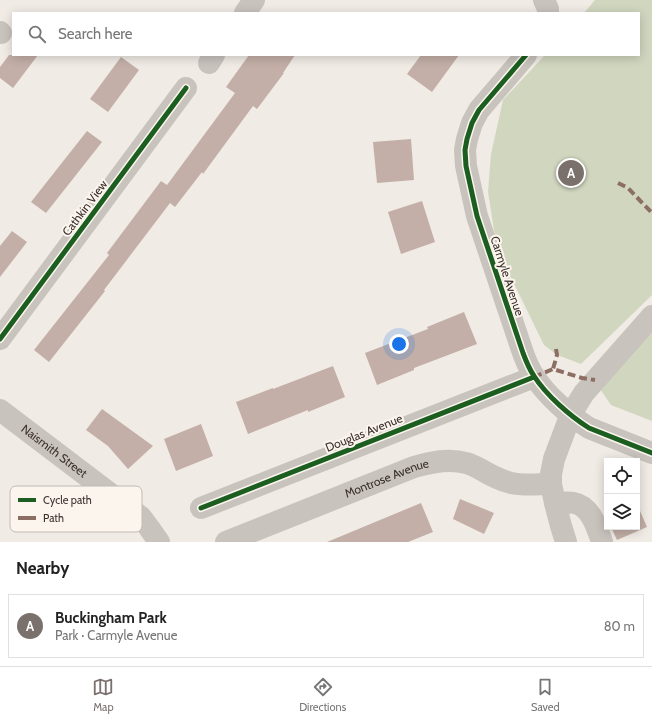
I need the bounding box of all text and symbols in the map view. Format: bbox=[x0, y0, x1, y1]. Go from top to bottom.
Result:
search box bbox=[12, 12, 640, 56]
icon: search bbox=[26, 23, 48, 45]
text: Search here bbox=[58, 25, 133, 43]
pin: A bbox=[558, 158, 584, 188]
street label: Cathkin View bbox=[59, 177, 111, 239]
street label: Carmyle Avenue bbox=[488, 234, 527, 318]
your location bbox=[389, 334, 409, 354]
street label: Douglas Avenue bbox=[323, 410, 405, 455]
street label: Naismith Street bbox=[19, 421, 90, 481]
street label: Montrose Avenue bbox=[342, 455, 430, 501]
map controls bbox=[604, 458, 640, 530]
button: locate bbox=[604, 458, 640, 494]
legend bbox=[10, 486, 142, 532]
text: Cycle path bbox=[43, 493, 92, 507]
button: layers bbox=[604, 494, 640, 530]
text: Path bbox=[43, 511, 64, 525]
text: Nearby bbox=[16, 558, 69, 578]
text: Buckingham Park bbox=[55, 609, 167, 627]
text: A bbox=[26, 618, 34, 634]
text: 80 m bbox=[604, 618, 635, 634]
text: Park · Carmyle Avenue bbox=[55, 627, 177, 643]
tab: Map bbox=[92, 676, 114, 714]
tab: Directions bbox=[299, 676, 346, 714]
tab: Saved bbox=[531, 676, 560, 714]

